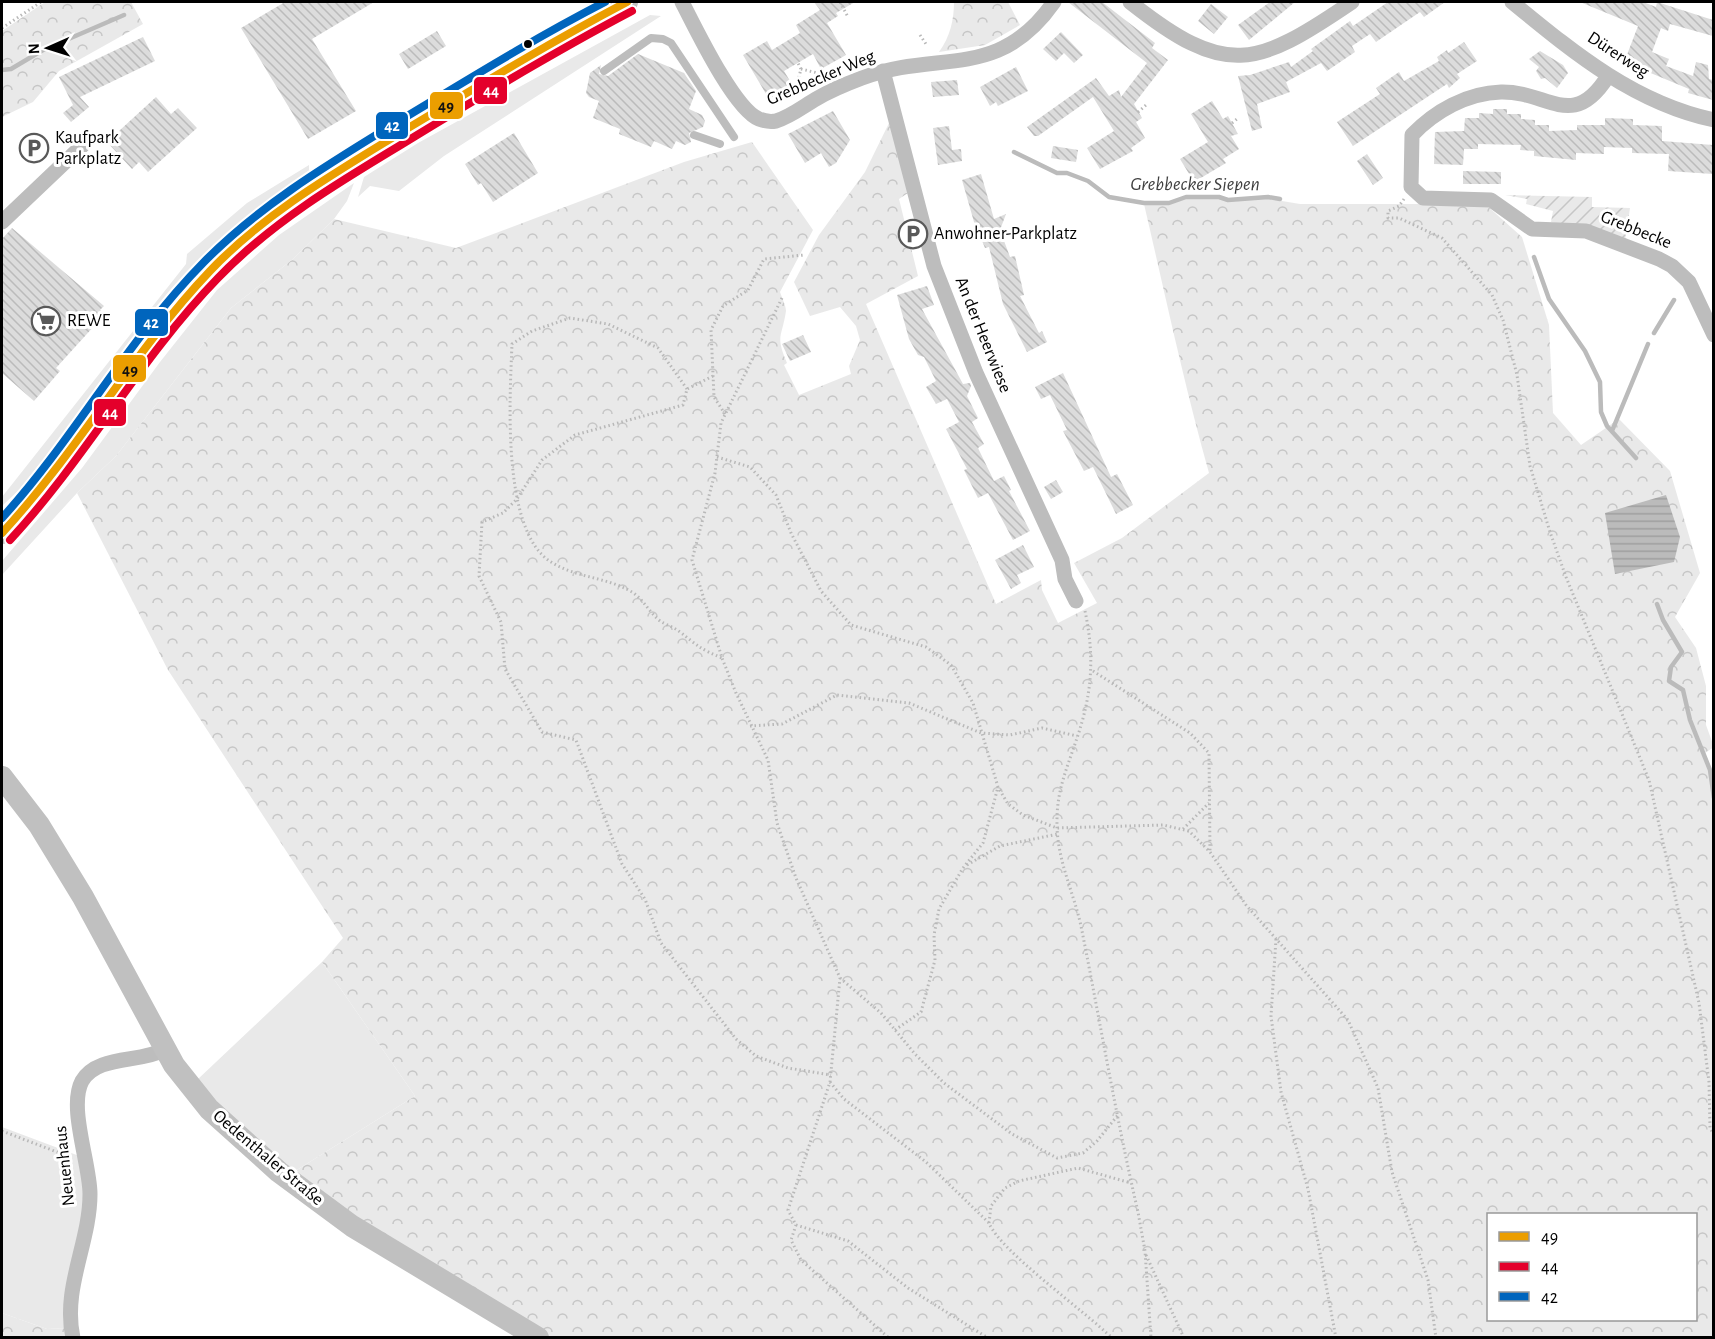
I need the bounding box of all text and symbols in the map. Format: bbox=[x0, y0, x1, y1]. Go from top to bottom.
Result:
north arrow bbox=[18, 18, 78, 78]
street label: Dürerweg bbox=[1584, 29, 1652, 82]
unlabelled marker bbox=[522, 38, 534, 50]
text: N bbox=[26, 43, 42, 55]
street label: Grebbecker Weg bbox=[764, 47, 878, 109]
line badge: 44 bbox=[473, 76, 508, 105]
text: 44 bbox=[483, 83, 499, 99]
line badge: 49 bbox=[429, 91, 464, 120]
text: 49 bbox=[438, 98, 454, 114]
line badge: 42 bbox=[375, 111, 409, 140]
text: 42 bbox=[384, 118, 400, 134]
place label: Kaufpark Parkplatz bbox=[55, 129, 121, 168]
parking icon: Kaufpark Parkplatz bbox=[18, 132, 50, 164]
water label: Grebbecker Siepen bbox=[1130, 174, 1260, 194]
street label: Grebbecke bbox=[1598, 208, 1674, 252]
parking icon: Anwohner-Parkplatz bbox=[897, 218, 929, 250]
place label: Anwohner-Parkplatz bbox=[934, 225, 1077, 243]
street label: An der Heerwiese bbox=[952, 275, 1014, 395]
supermarket icon: REWE bbox=[30, 305, 62, 337]
line badge: 42 bbox=[134, 308, 169, 337]
place label: REWE bbox=[67, 312, 111, 330]
text: 42 bbox=[143, 315, 159, 331]
line badge: 49 bbox=[112, 354, 147, 383]
text: 49 bbox=[122, 362, 138, 378]
line badge: 44 bbox=[93, 398, 127, 427]
text: 44 bbox=[102, 405, 118, 421]
street label: Oedenthaler Straße bbox=[209, 1107, 327, 1209]
street label: Neuenhaus bbox=[52, 1125, 78, 1207]
legend bbox=[1487, 1213, 1697, 1321]
text: 49 bbox=[1541, 1229, 1558, 1247]
text: 44 bbox=[1541, 1259, 1559, 1277]
text: 42 bbox=[1541, 1289, 1558, 1307]

